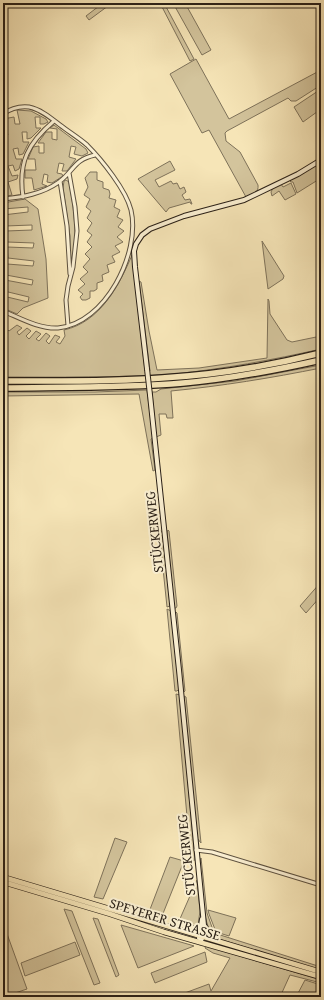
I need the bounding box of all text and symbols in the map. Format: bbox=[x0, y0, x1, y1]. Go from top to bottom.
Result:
street label: STÜCKERWEG bbox=[140, 490, 168, 574]
street label: STÜCKERWEG bbox=[172, 813, 200, 897]
street label: SPEYERER STRASSE bbox=[107, 893, 223, 945]

